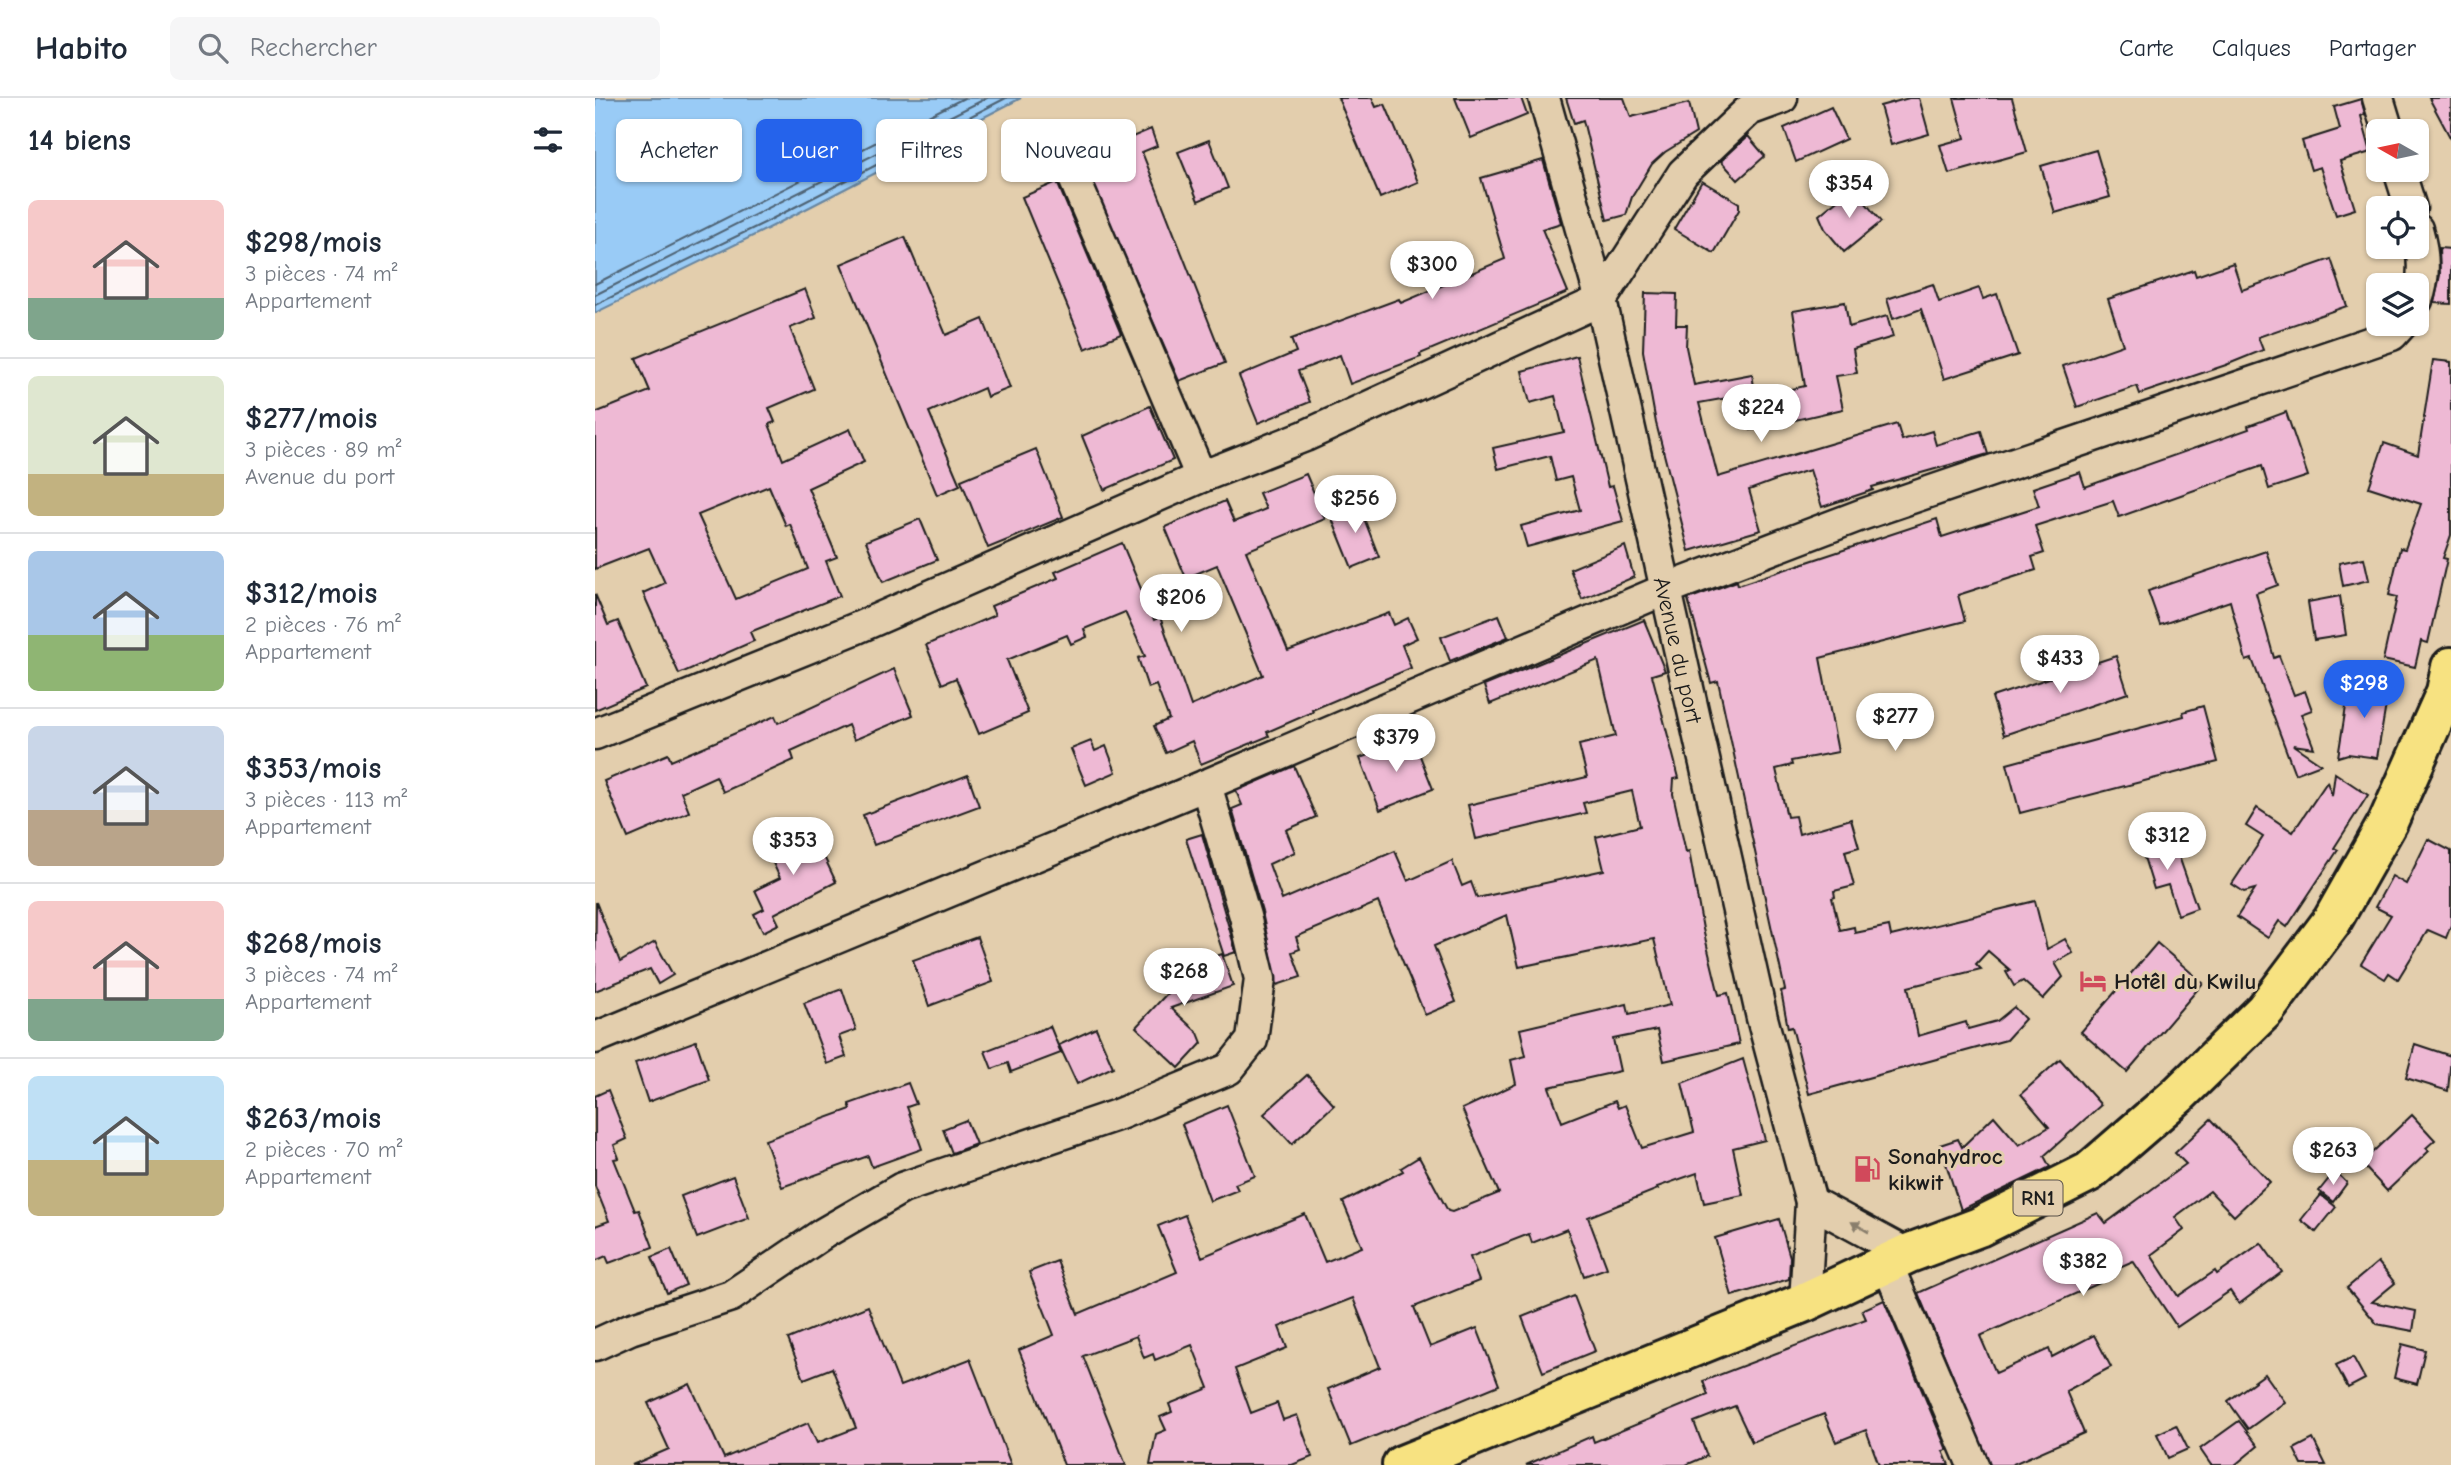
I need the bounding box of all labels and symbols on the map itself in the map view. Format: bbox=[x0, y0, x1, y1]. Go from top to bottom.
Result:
north arrow bbox=[2366, 119, 2429, 182]
pin: $354 bbox=[1808, 160, 1890, 220]
pin: $300 bbox=[1391, 242, 1473, 301]
pin: $224 bbox=[1720, 384, 1802, 444]
pin: $256 bbox=[1314, 476, 1396, 535]
pin: $206 bbox=[1140, 574, 1222, 634]
street label: Avenue du port bbox=[1648, 574, 1708, 727]
pin: $433 bbox=[2019, 636, 2101, 695]
pin: $298 bbox=[2323, 660, 2405, 720]
pin: $277 bbox=[1854, 694, 1936, 753]
pin: $379 bbox=[1355, 714, 1437, 774]
pin: $312 bbox=[2126, 812, 2208, 872]
pin: $353 bbox=[752, 818, 834, 877]
pin: $268 bbox=[1143, 948, 1225, 1008]
hotel icon: Hotêl du Kwilu bbox=[2078, 966, 2108, 996]
place label: Hotêl du Kwilu bbox=[2114, 968, 2256, 995]
pin: $263 bbox=[2292, 1128, 2374, 1187]
place label: Sonahydroc kikwit bbox=[1888, 1143, 2003, 1196]
fuel station icon: Sonahydroc kikwit bbox=[1852, 1154, 1882, 1184]
road number: RN1 bbox=[2013, 1180, 2063, 1216]
one-way arrow bbox=[1850, 1221, 1869, 1233]
pin: $382 bbox=[2042, 1238, 2124, 1298]

